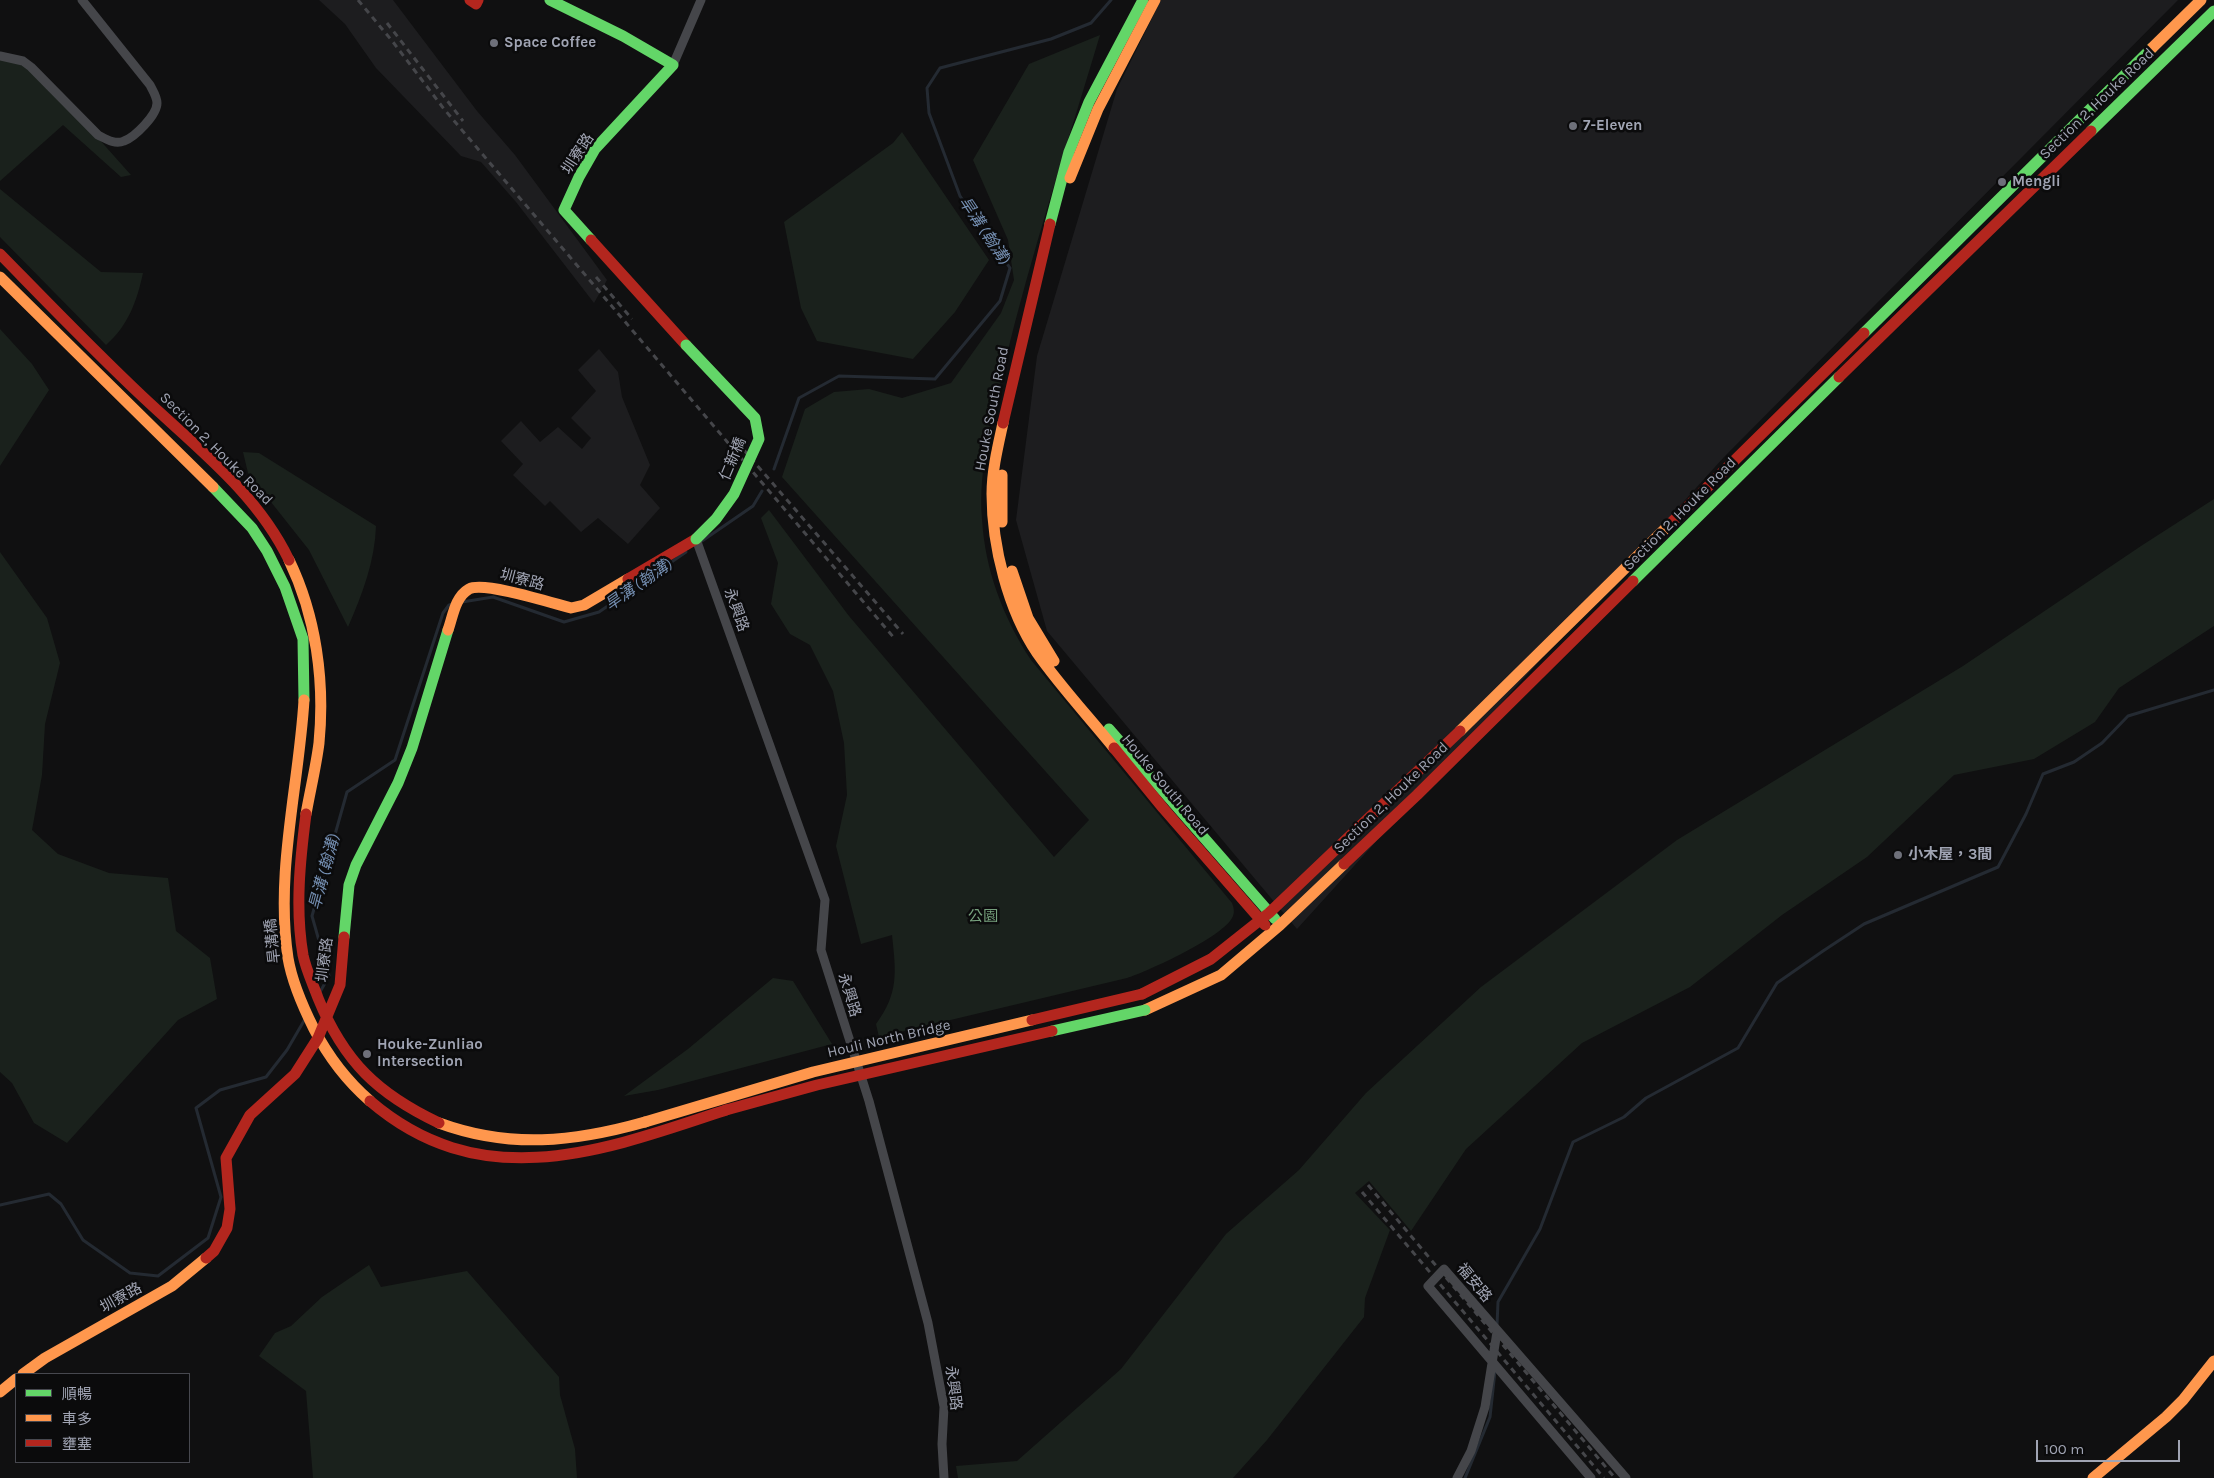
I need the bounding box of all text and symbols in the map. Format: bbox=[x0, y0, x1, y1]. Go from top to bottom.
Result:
place label: Space Coffee bbox=[504, 34, 596, 52]
marker: Space Coffee bbox=[488, 37, 500, 49]
street label: Section 2, Houke Road bbox=[2036, 45, 2158, 163]
place label: 7-Eleven bbox=[1583, 117, 1642, 135]
marker: 7-Eleven bbox=[1567, 120, 1579, 132]
street label: 圳寮路 bbox=[558, 130, 598, 178]
place label: Mengli bbox=[2012, 173, 2061, 191]
marker: Mengli bbox=[1996, 176, 2008, 188]
water label: 旱溝 (翰溝) bbox=[954, 193, 1014, 269]
street label: Houke South Road bbox=[971, 345, 1013, 473]
street label: Section 2, Houke Road bbox=[156, 389, 276, 509]
street label: 仁新橋 bbox=[716, 435, 750, 483]
street label: Section 2, Houke Road bbox=[1620, 454, 1740, 574]
water label: 旱溝 (翰溝) bbox=[602, 555, 676, 615]
street label: 圳寮路 bbox=[498, 565, 546, 595]
street label: 永興路 bbox=[720, 586, 752, 634]
street label: Houke South Road bbox=[1118, 731, 1212, 839]
street label: Section 2, Houke Road bbox=[1330, 739, 1452, 857]
water label: 旱溝 (翰溝) bbox=[306, 832, 344, 912]
place label: 小木屋，3間 bbox=[1908, 846, 1992, 864]
marker: 小木屋，3間 bbox=[1892, 849, 1904, 861]
park label: 公園 bbox=[968, 908, 998, 926]
street label: 旱溝橋 bbox=[262, 918, 284, 964]
street label: 圳寮路 bbox=[313, 937, 337, 983]
street label: 永興路 bbox=[834, 971, 864, 1019]
street label: Houli North Bridge bbox=[826, 1016, 952, 1062]
place label: Houke-Zunliao Intersection bbox=[377, 1036, 483, 1071]
marker: Houke-Zunliao Intersection bbox=[361, 1048, 373, 1060]
street label: 福安路 bbox=[1453, 1260, 1495, 1306]
street label: 圳寮路 bbox=[97, 1279, 145, 1317]
street label: 永興路 bbox=[941, 1365, 965, 1411]
legend bbox=[15, 1373, 190, 1463]
text: 順暢 bbox=[62, 1385, 92, 1403]
text: 車多 bbox=[62, 1410, 92, 1428]
scale bar bbox=[2039, 1430, 2183, 1462]
text: 壅塞 bbox=[62, 1435, 92, 1453]
text: 100 m bbox=[2044, 1440, 2084, 1458]

